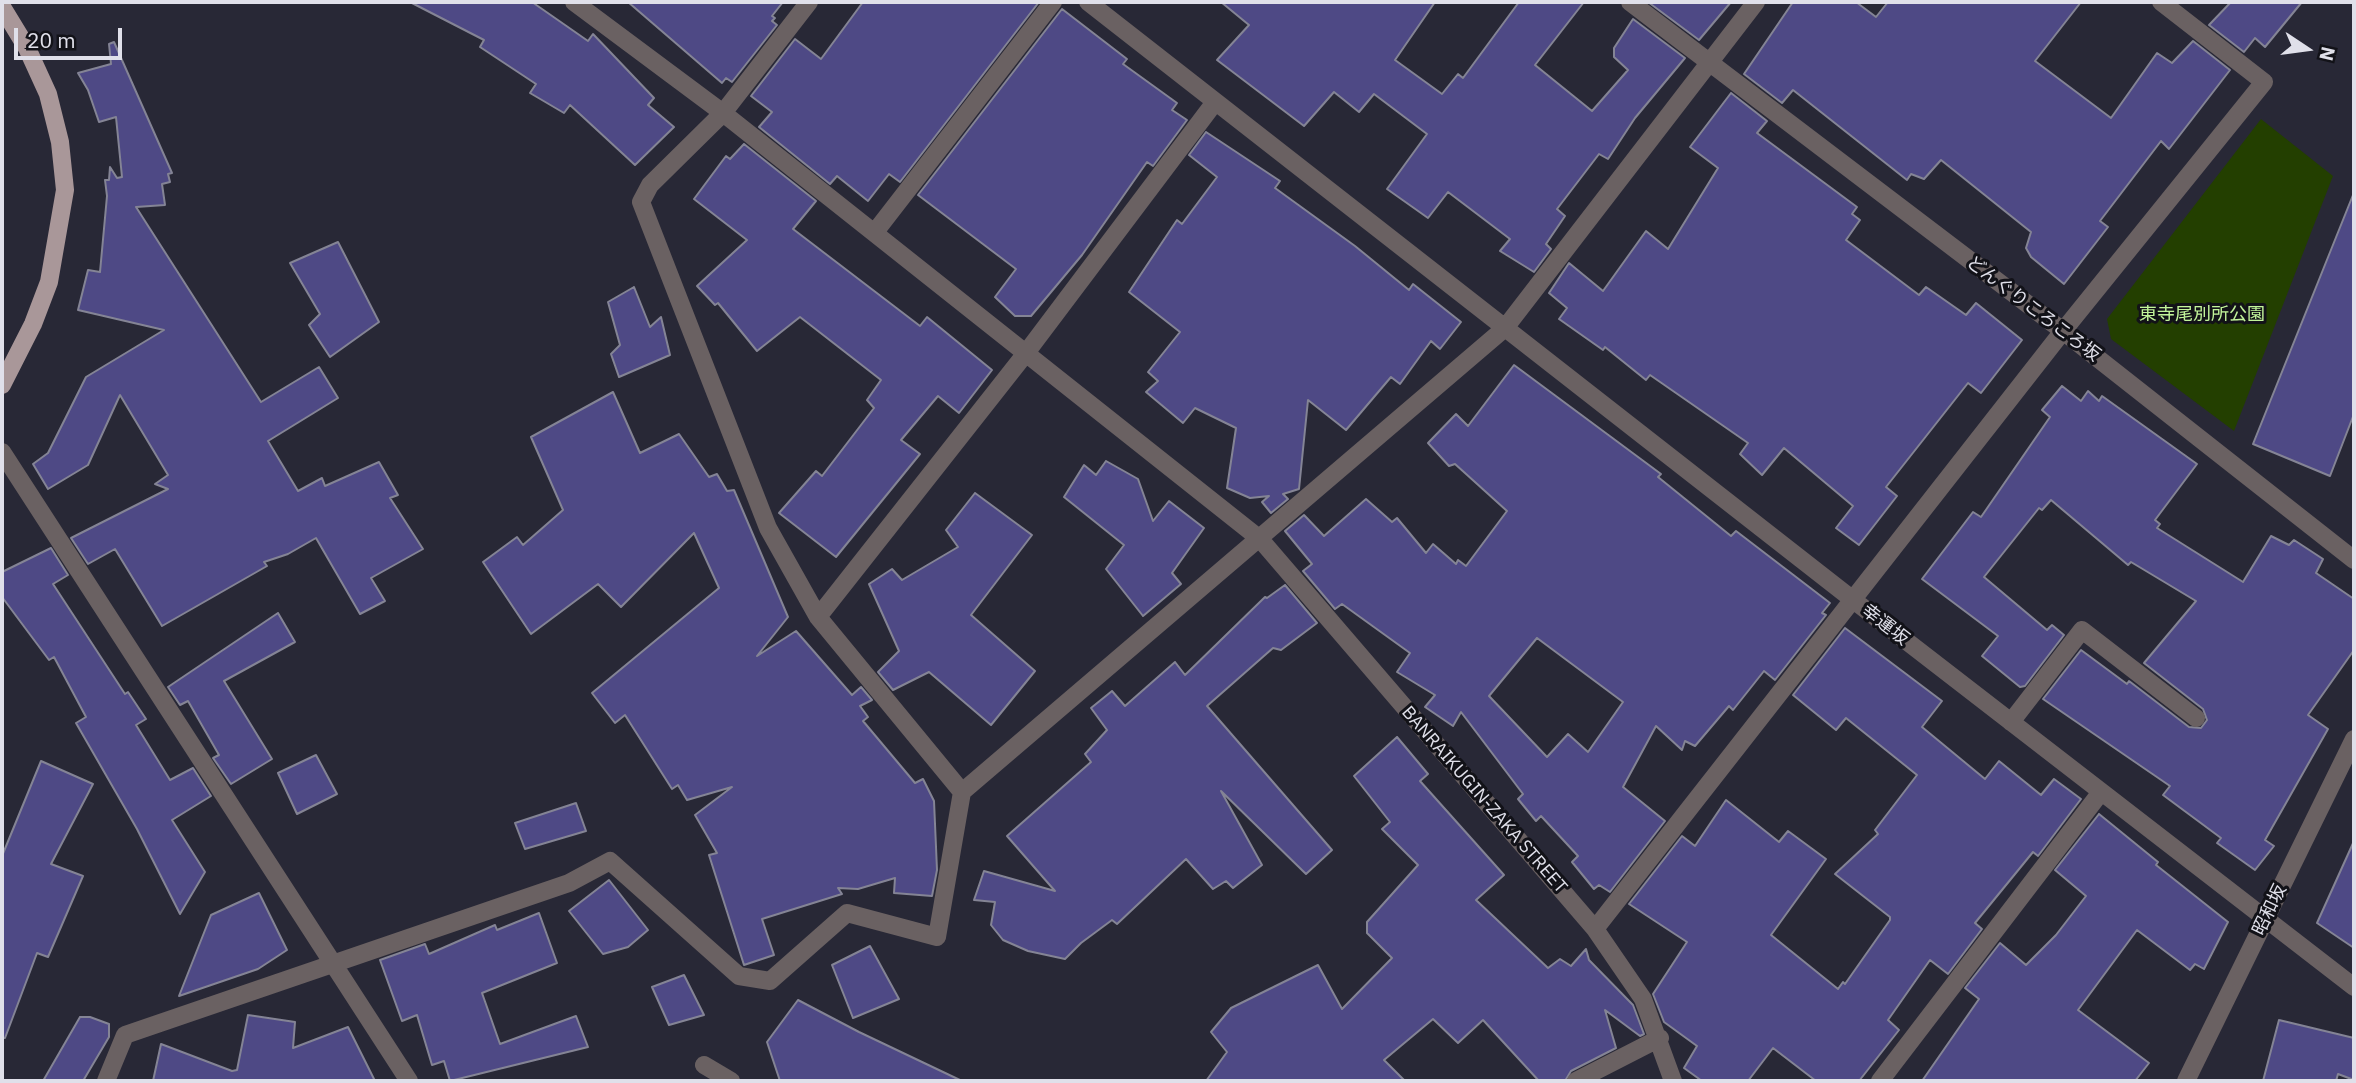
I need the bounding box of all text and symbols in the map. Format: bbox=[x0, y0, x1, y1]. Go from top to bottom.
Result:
scale bar bbox=[18, 14, 126, 58]
north arrow bbox=[2272, 14, 2342, 84]
text: 20 m bbox=[27, 26, 76, 54]
text: N bbox=[2314, 44, 2341, 63]
street label: どんぐりころころ坂 bbox=[1962, 252, 2104, 366]
park label: 東寺尾別所公園 bbox=[2139, 304, 2265, 326]
street label: 幸運坂 bbox=[1857, 600, 1913, 650]
street label: BANRAIKUGIN-ZAKA STREET bbox=[1397, 702, 1571, 898]
street label: 昭和坂 bbox=[2248, 881, 2292, 939]

